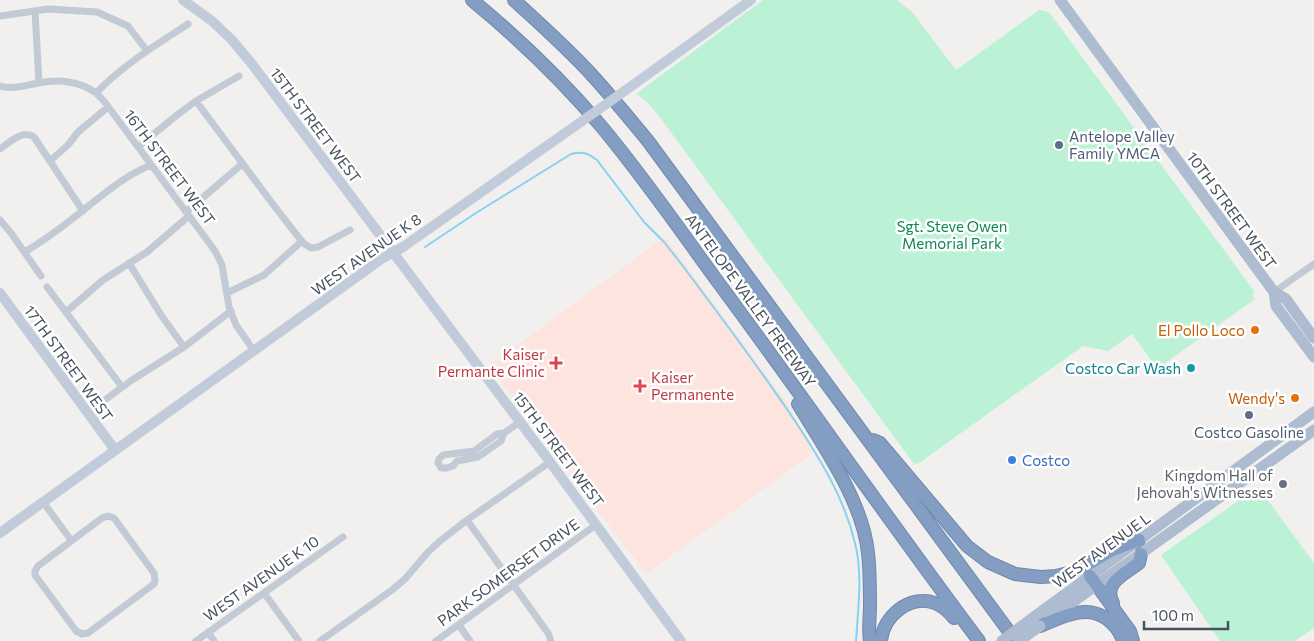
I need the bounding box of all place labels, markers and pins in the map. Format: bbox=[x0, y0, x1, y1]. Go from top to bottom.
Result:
place label: Antelope Valley Family YMCA bbox=[1069, 127, 1175, 162]
marker: Antelope Valley Family YMCA bbox=[1053, 139, 1065, 151]
place label: El Pollo Loco bbox=[1158, 321, 1245, 339]
marker: El Pollo Loco bbox=[1249, 324, 1261, 336]
place label: Kaiser Permante Clinic bbox=[438, 345, 545, 380]
marker: Kaiser Permante Clinic bbox=[549, 356, 563, 370]
place label: Costco Car Wash bbox=[1065, 359, 1181, 377]
marker: Costco Car Wash bbox=[1185, 362, 1197, 374]
place label: Kaiser Permanente bbox=[651, 368, 734, 403]
marker: Kaiser Permanente bbox=[633, 379, 647, 393]
place label: Wendy's bbox=[1228, 389, 1285, 407]
marker: Wendy's bbox=[1289, 392, 1301, 404]
marker: Costco Gasoline bbox=[1243, 409, 1255, 421]
place label: Costco Gasoline bbox=[1194, 423, 1304, 441]
place label: Costco bbox=[1022, 451, 1070, 469]
marker: Costco bbox=[1006, 454, 1018, 466]
place label: Kingdom Hall of Jehovah's Witnesses bbox=[1137, 466, 1273, 501]
marker: Kingdom Hall of Jehovah's Witnesses bbox=[1277, 478, 1289, 490]

